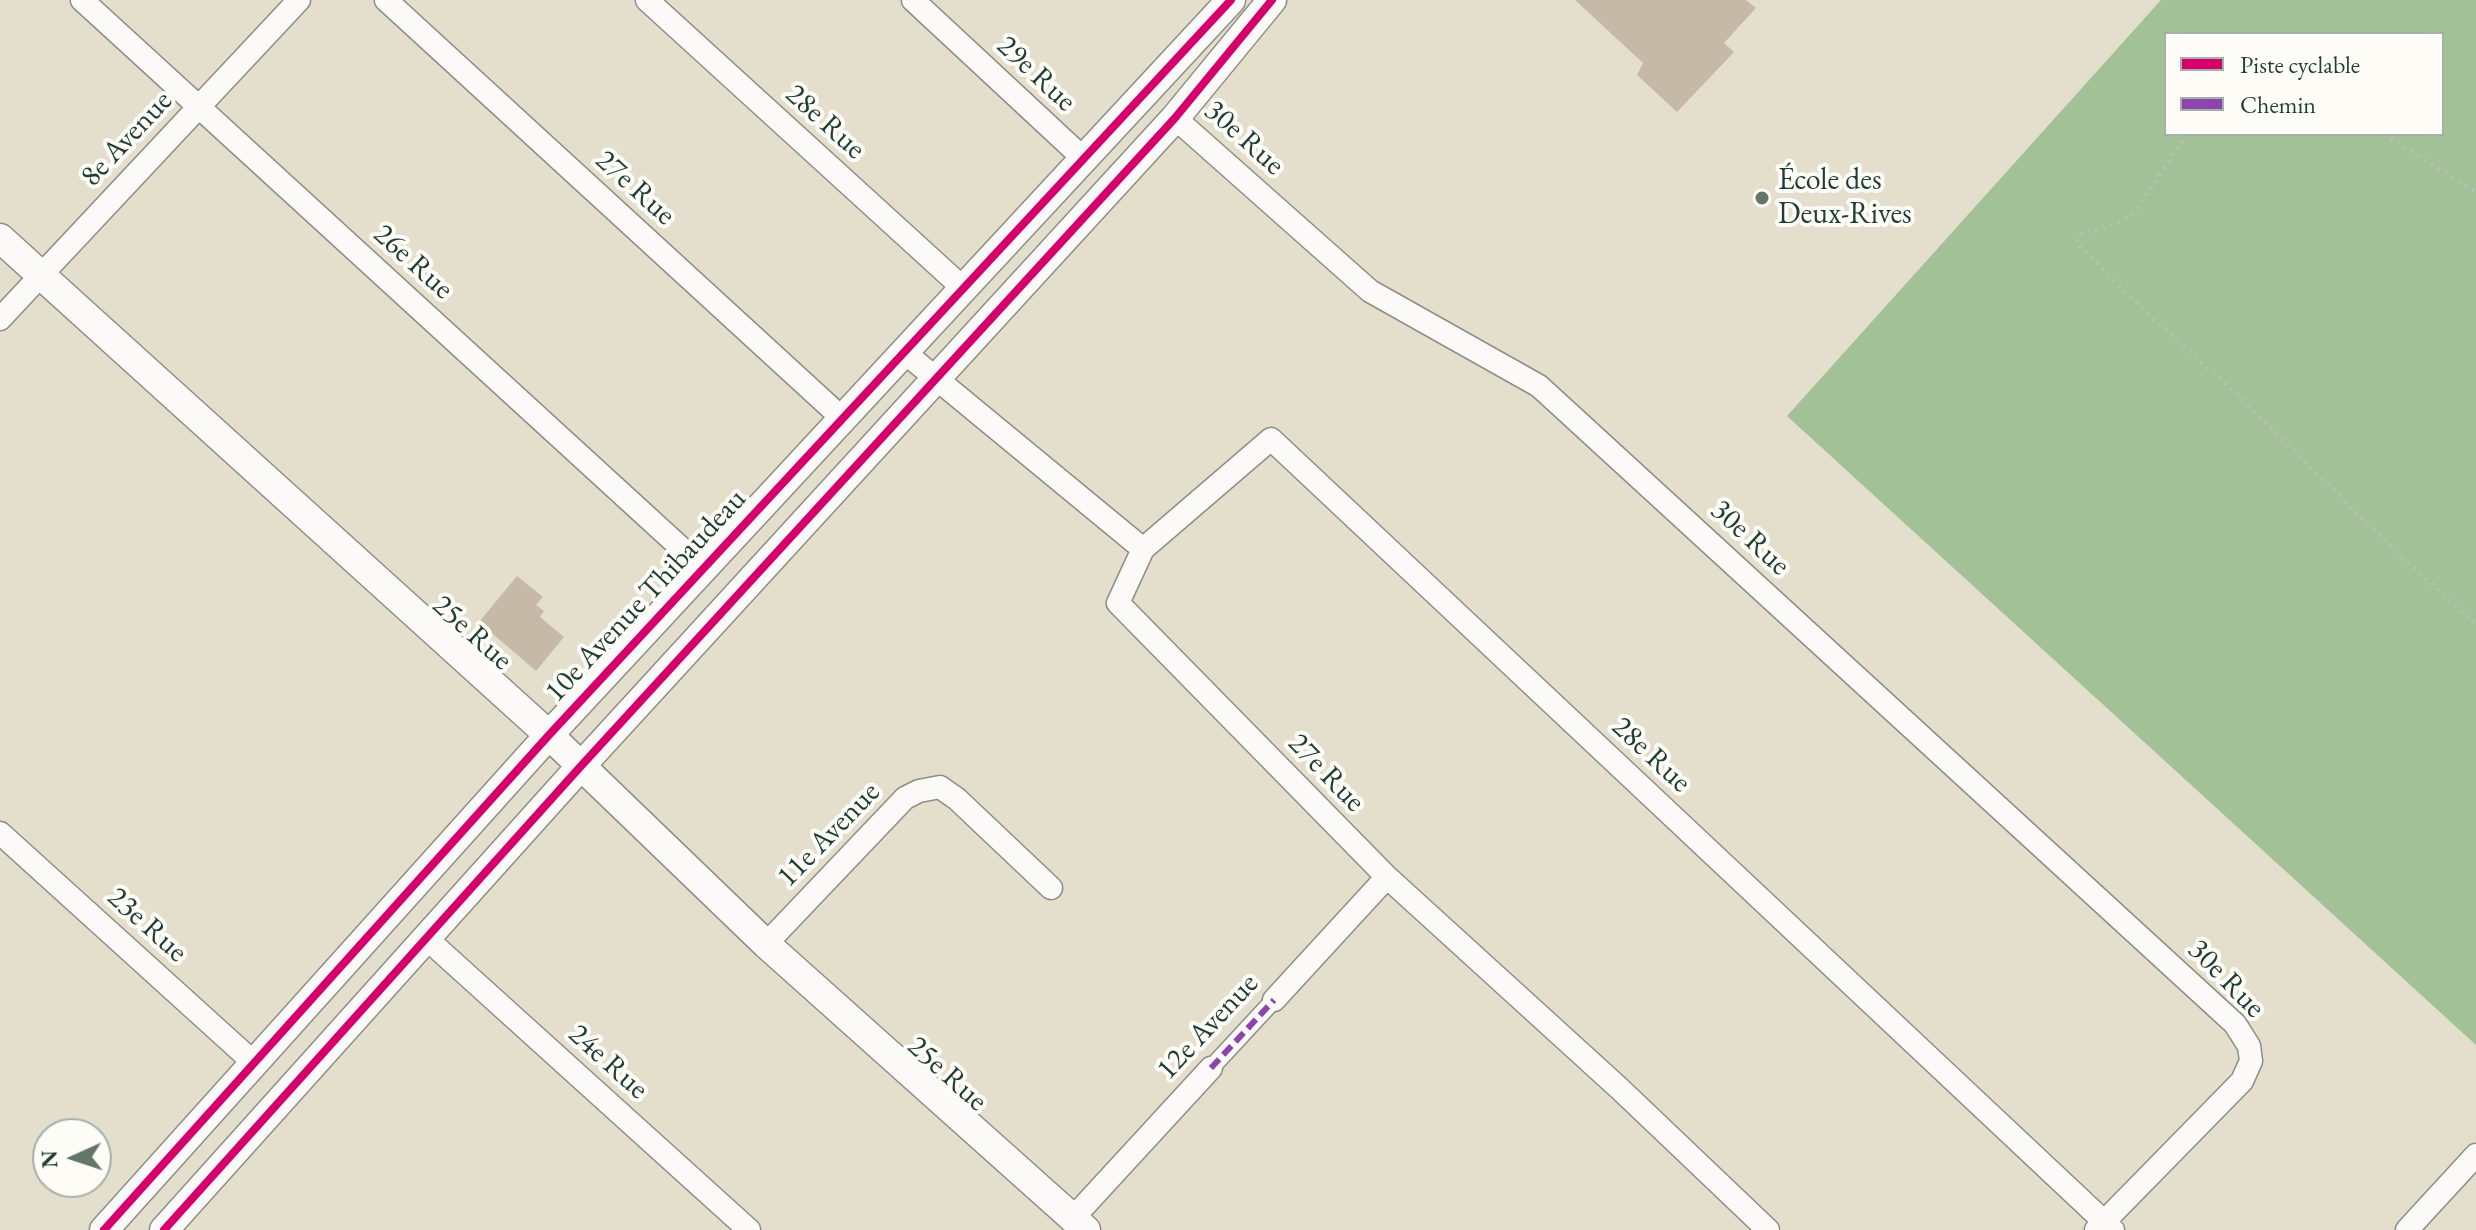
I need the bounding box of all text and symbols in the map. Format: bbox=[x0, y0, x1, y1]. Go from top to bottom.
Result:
street label: 29e Rue bbox=[989, 28, 1083, 120]
legend bbox=[2164, 32, 2444, 136]
text: Piste cyclable bbox=[2240, 49, 2360, 80]
street label: 28e Rue bbox=[778, 77, 872, 167]
street label: 8e Avenue bbox=[74, 84, 180, 194]
text: Chemin bbox=[2240, 89, 2316, 120]
street label: 30e Rue bbox=[1197, 93, 1291, 183]
street label: 27e Rue bbox=[588, 143, 682, 233]
place label: École des Deux-Rives bbox=[1778, 163, 1912, 234]
marker: École des Deux-Rives bbox=[1753, 189, 1771, 207]
street label: 26e Rue bbox=[366, 217, 460, 307]
street label: 10e Avenue Thibaudeau bbox=[538, 482, 754, 710]
street label: 30e Rue bbox=[1703, 492, 1797, 584]
street label: 25e Rue bbox=[425, 588, 519, 678]
street label: 28e Rue bbox=[1604, 709, 1698, 801]
street label: 27e Rue bbox=[1280, 726, 1372, 820]
street label: 11e Avenue bbox=[770, 775, 888, 895]
street label: 23e Rue bbox=[100, 880, 194, 970]
street label: 30e Rue bbox=[2180, 932, 2272, 1026]
street label: 12e Avenue bbox=[1150, 966, 1266, 1088]
street label: 24e Rue bbox=[561, 1017, 655, 1107]
street label: 25e Rue bbox=[900, 1029, 994, 1119]
north arrow bbox=[32, 1118, 112, 1198]
text: N bbox=[35, 1150, 64, 1169]

